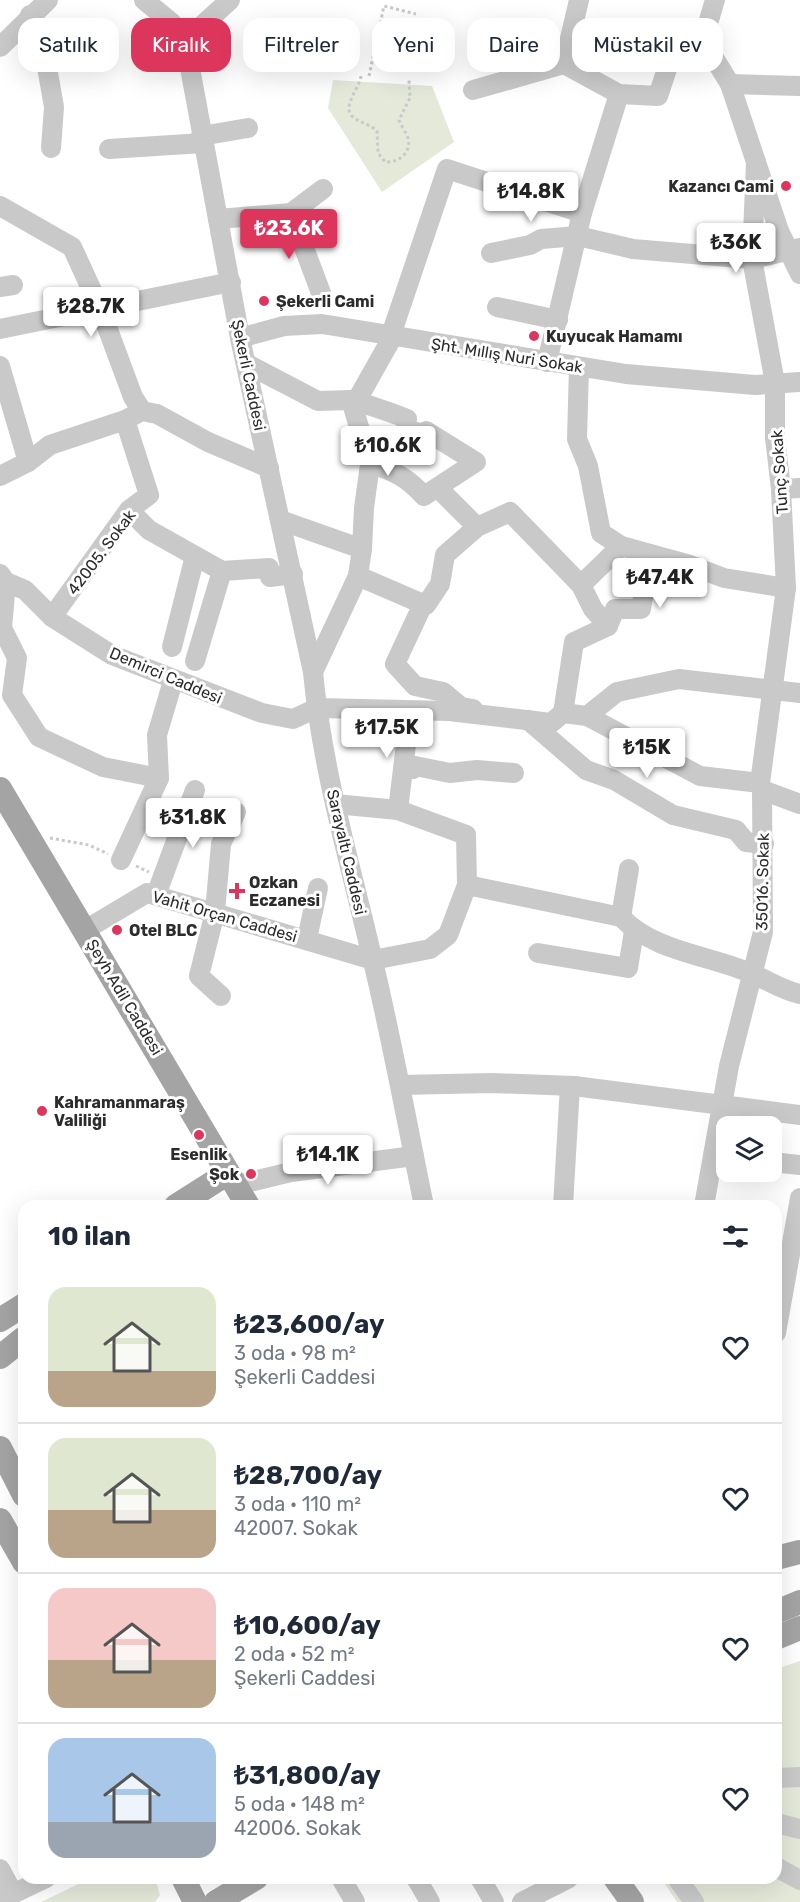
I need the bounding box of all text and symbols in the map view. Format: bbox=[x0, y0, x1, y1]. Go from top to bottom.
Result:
chip: Satılık bbox=[18, 18, 119, 72]
chip: Kiralık bbox=[131, 18, 231, 72]
chip: Filtreler bbox=[243, 18, 360, 72]
chip: Yeni bbox=[372, 18, 455, 72]
chip: Daire bbox=[467, 18, 560, 72]
chip: Müstakil ev bbox=[572, 18, 723, 72]
pin: ₺14.8K bbox=[482, 172, 580, 223]
place label: Kazancı Cami bbox=[668, 177, 774, 196]
text: ₺14.8K bbox=[497, 179, 565, 203]
marker: Kazancı Cami bbox=[779, 179, 793, 193]
pin: ₺23.6K bbox=[240, 209, 338, 260]
text: ₺23.6K bbox=[254, 216, 324, 240]
pin: ₺36K bbox=[700, 223, 772, 274]
text: ₺36K bbox=[711, 230, 761, 254]
pin: ₺28.7K bbox=[42, 287, 140, 338]
place label: Şekerli Cami bbox=[276, 292, 374, 311]
text: ₺28.7K bbox=[57, 294, 125, 318]
marker: Şekerli Cami bbox=[257, 294, 271, 308]
street label: Şekerli Caddesi bbox=[227, 318, 270, 432]
place label: Kuyucak Hamamı bbox=[546, 327, 683, 346]
marker: Kuyucak Hamamı bbox=[527, 329, 541, 343]
street label: Şht. Mıllış Nuri Sokak bbox=[430, 334, 585, 377]
pin: ₺10.6K bbox=[339, 426, 437, 477]
street label: Tunç Sokak bbox=[767, 428, 792, 515]
text: ₺10.6K bbox=[355, 433, 421, 457]
street label: 42005. Sokak bbox=[63, 506, 140, 598]
pin: ₺47.4K bbox=[611, 558, 709, 609]
text: ₺47.4K bbox=[626, 565, 694, 589]
street label: Demirci Caddesi bbox=[107, 643, 225, 708]
pin: ₺17.5K bbox=[338, 708, 436, 759]
text: ₺17.5K bbox=[355, 715, 419, 739]
pin: ₺15K bbox=[611, 728, 683, 779]
text: ₺15K bbox=[623, 735, 671, 759]
street label: Sarayaltı Caddesi bbox=[323, 788, 370, 917]
pin: ₺31.8K bbox=[144, 798, 242, 849]
text: ₺31.8K bbox=[160, 805, 226, 829]
street label: 35016. Sokak bbox=[752, 832, 773, 931]
place label: Ozkan Eczanesi bbox=[249, 873, 320, 910]
marker: Ozkan Eczanesi bbox=[230, 884, 244, 898]
street label: Vahit Orçan Caddesi bbox=[150, 887, 299, 946]
place label: Otel BLC bbox=[129, 921, 197, 940]
marker: Otel BLC bbox=[110, 923, 124, 937]
street label: Şeyh Adil Caddesi bbox=[82, 936, 167, 1059]
place label: Kahramanmaraş Valiliği bbox=[54, 1093, 185, 1130]
marker: Kahramanmaraş Valiliği bbox=[35, 1104, 49, 1118]
map controls bbox=[716, 1116, 782, 1182]
button: layers bbox=[716, 1116, 782, 1182]
marker: Esenlik bbox=[192, 1128, 206, 1142]
pin: ₺14.1K bbox=[279, 1135, 377, 1186]
text: ₺14.1K bbox=[297, 1142, 359, 1166]
place label: Esenlik bbox=[170, 1145, 228, 1164]
place label: Şok bbox=[209, 1165, 240, 1184]
marker: Şok bbox=[244, 1167, 258, 1181]
icon: filters bbox=[719, 1220, 752, 1253]
text: 10 ilan bbox=[48, 1221, 131, 1252]
text: ₺23,600/ay bbox=[234, 1309, 384, 1340]
icon: home bbox=[96, 1311, 168, 1383]
icon: heart bbox=[719, 1331, 752, 1364]
text: 3 oda · 98 m² bbox=[234, 1341, 356, 1365]
text: Şekerli Caddesi bbox=[234, 1365, 375, 1389]
text: ₺28,700/ay bbox=[234, 1460, 382, 1491]
icon: home bbox=[96, 1462, 168, 1534]
icon: heart bbox=[719, 1482, 752, 1515]
text: 3 oda · 110 m² bbox=[234, 1492, 361, 1516]
text: 42007. Sokak bbox=[234, 1516, 358, 1540]
text: ₺10,600/ay bbox=[234, 1610, 381, 1641]
icon: home bbox=[96, 1612, 168, 1684]
icon: heart bbox=[719, 1632, 752, 1665]
text: 2 oda · 52 m² bbox=[234, 1642, 355, 1666]
text: Şekerli Caddesi bbox=[234, 1666, 375, 1690]
text: ₺31,800/ay bbox=[234, 1760, 381, 1791]
icon: home bbox=[96, 1762, 168, 1834]
icon: heart bbox=[719, 1782, 752, 1815]
text: 5 oda · 148 m² bbox=[234, 1792, 365, 1816]
text: 42006. Sokak bbox=[234, 1816, 361, 1840]

